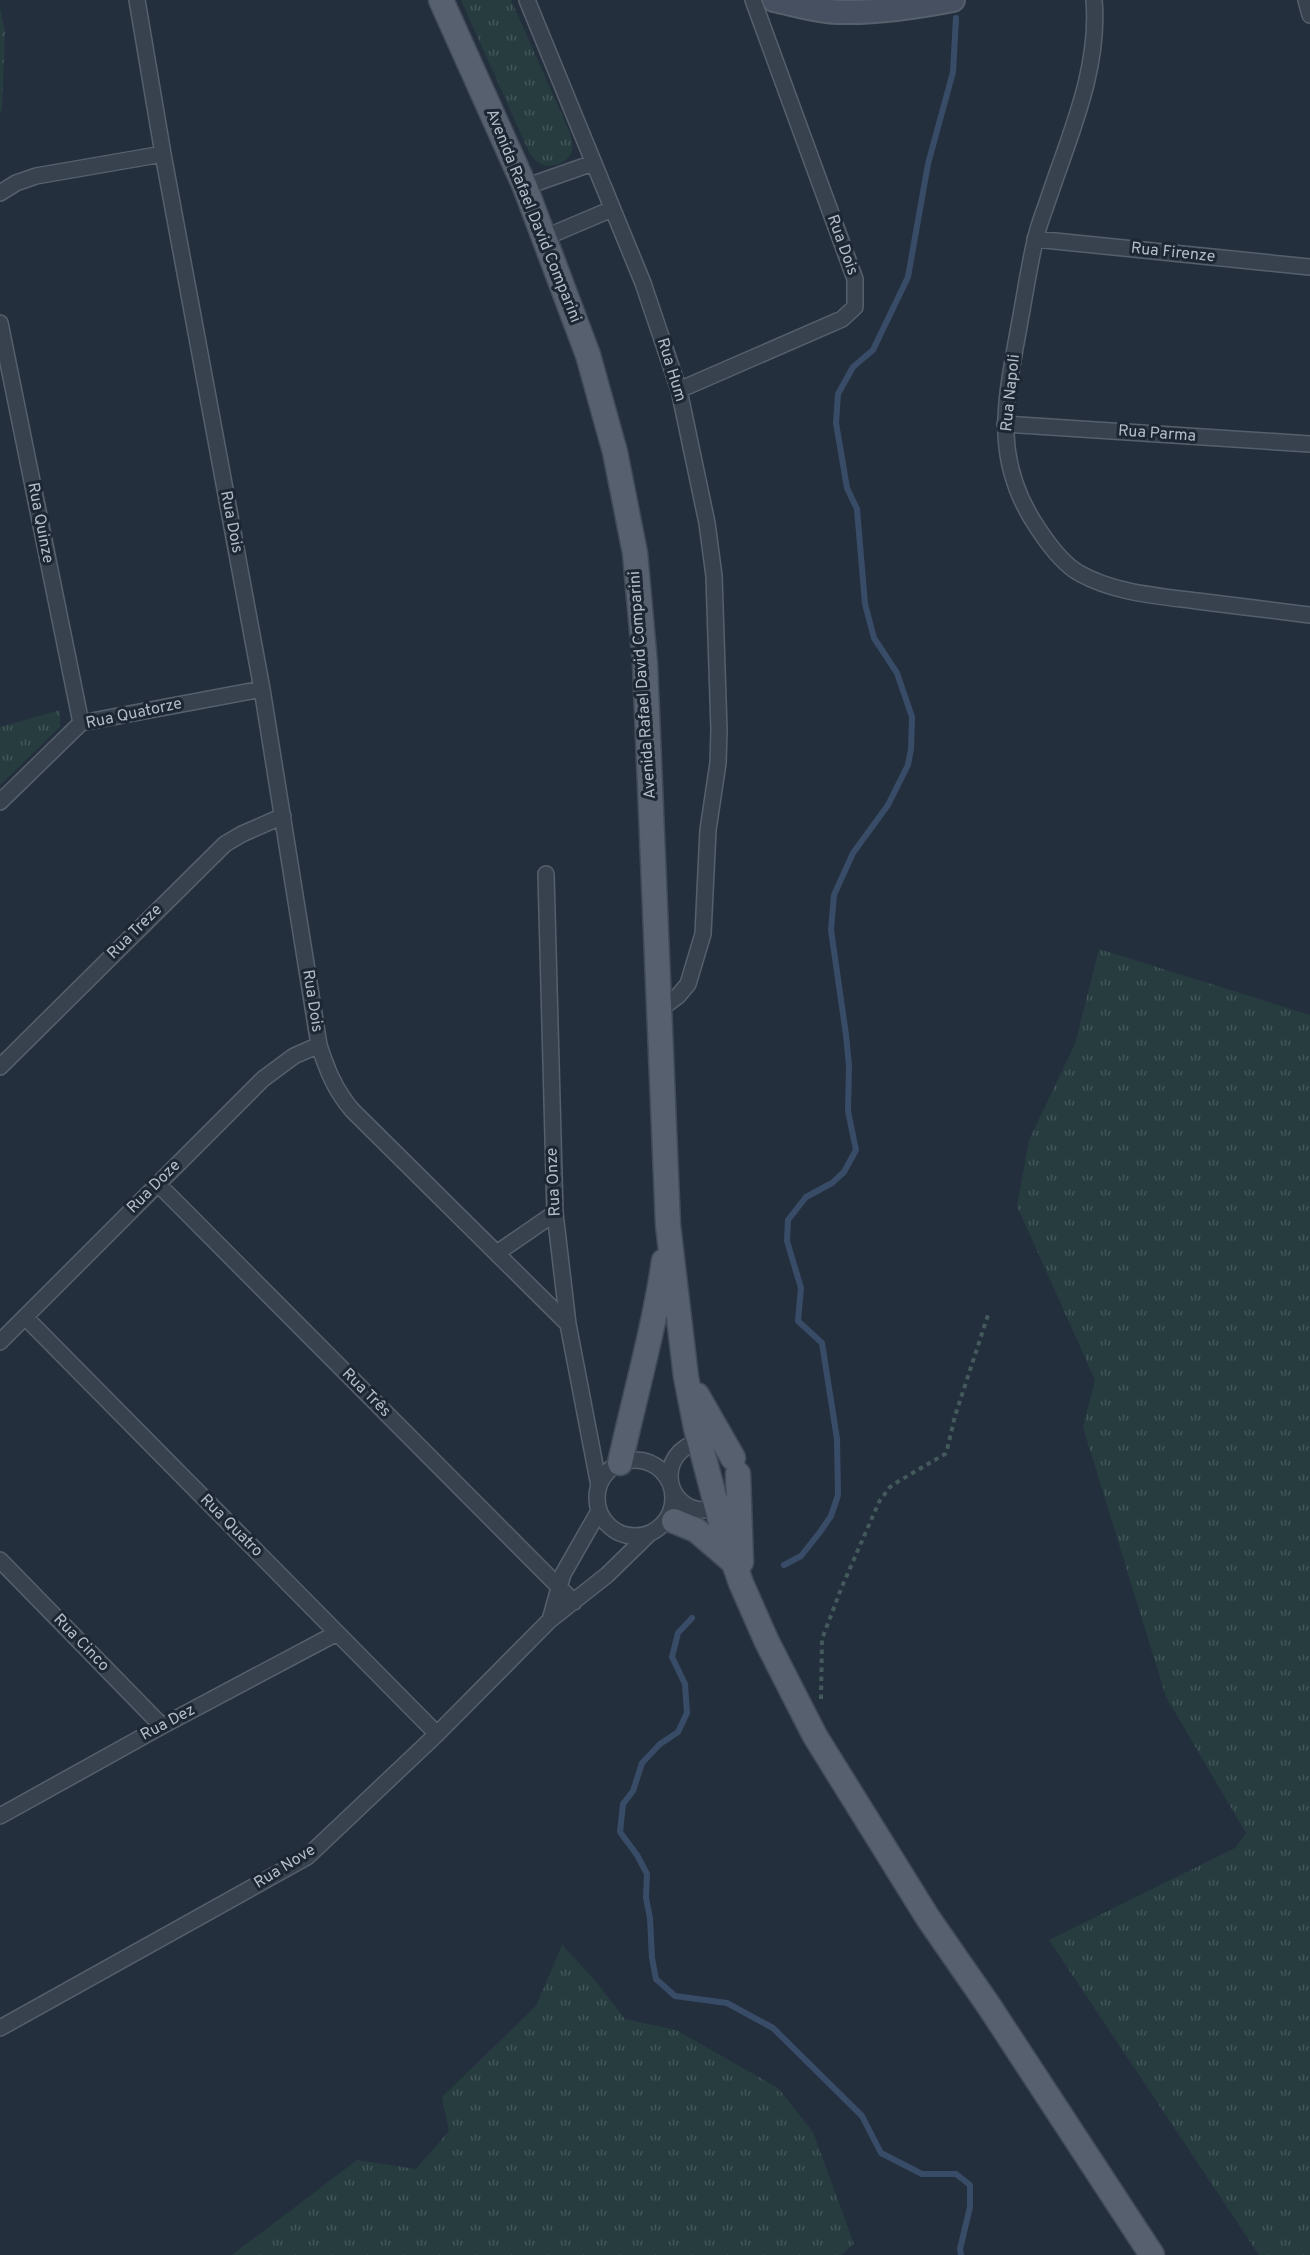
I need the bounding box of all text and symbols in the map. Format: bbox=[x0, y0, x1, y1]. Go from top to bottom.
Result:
street label: Avenida Rafael David Comparini bbox=[481, 106, 585, 326]
street label: Rua Dois bbox=[822, 212, 862, 278]
street label: Rua Firenze bbox=[1130, 239, 1216, 267]
street label: Rua Hum bbox=[652, 336, 690, 404]
street label: Rua Napoli bbox=[997, 353, 1025, 433]
street label: Rua Parma bbox=[1117, 421, 1197, 447]
street label: Rua Quinze bbox=[22, 481, 58, 565]
street label: Rua Dois bbox=[215, 489, 247, 555]
street label: Avenida Rafael David Comparini bbox=[625, 570, 661, 800]
street label: Rua Quatorze bbox=[84, 694, 184, 734]
street label: Rua Treze bbox=[103, 900, 167, 964]
street label: Rua Dois bbox=[297, 968, 327, 1034]
street label: Rua Onze bbox=[542, 1147, 566, 1217]
street label: Rua Doze bbox=[123, 1156, 185, 1218]
street label: Rua Três bbox=[337, 1364, 395, 1422]
street label: Rua Quatro bbox=[195, 1490, 267, 1562]
street label: Rua Cinco bbox=[49, 1610, 113, 1676]
street label: Rua Dez bbox=[137, 1700, 199, 1746]
street label: Rua Nove bbox=[251, 1840, 319, 1894]

